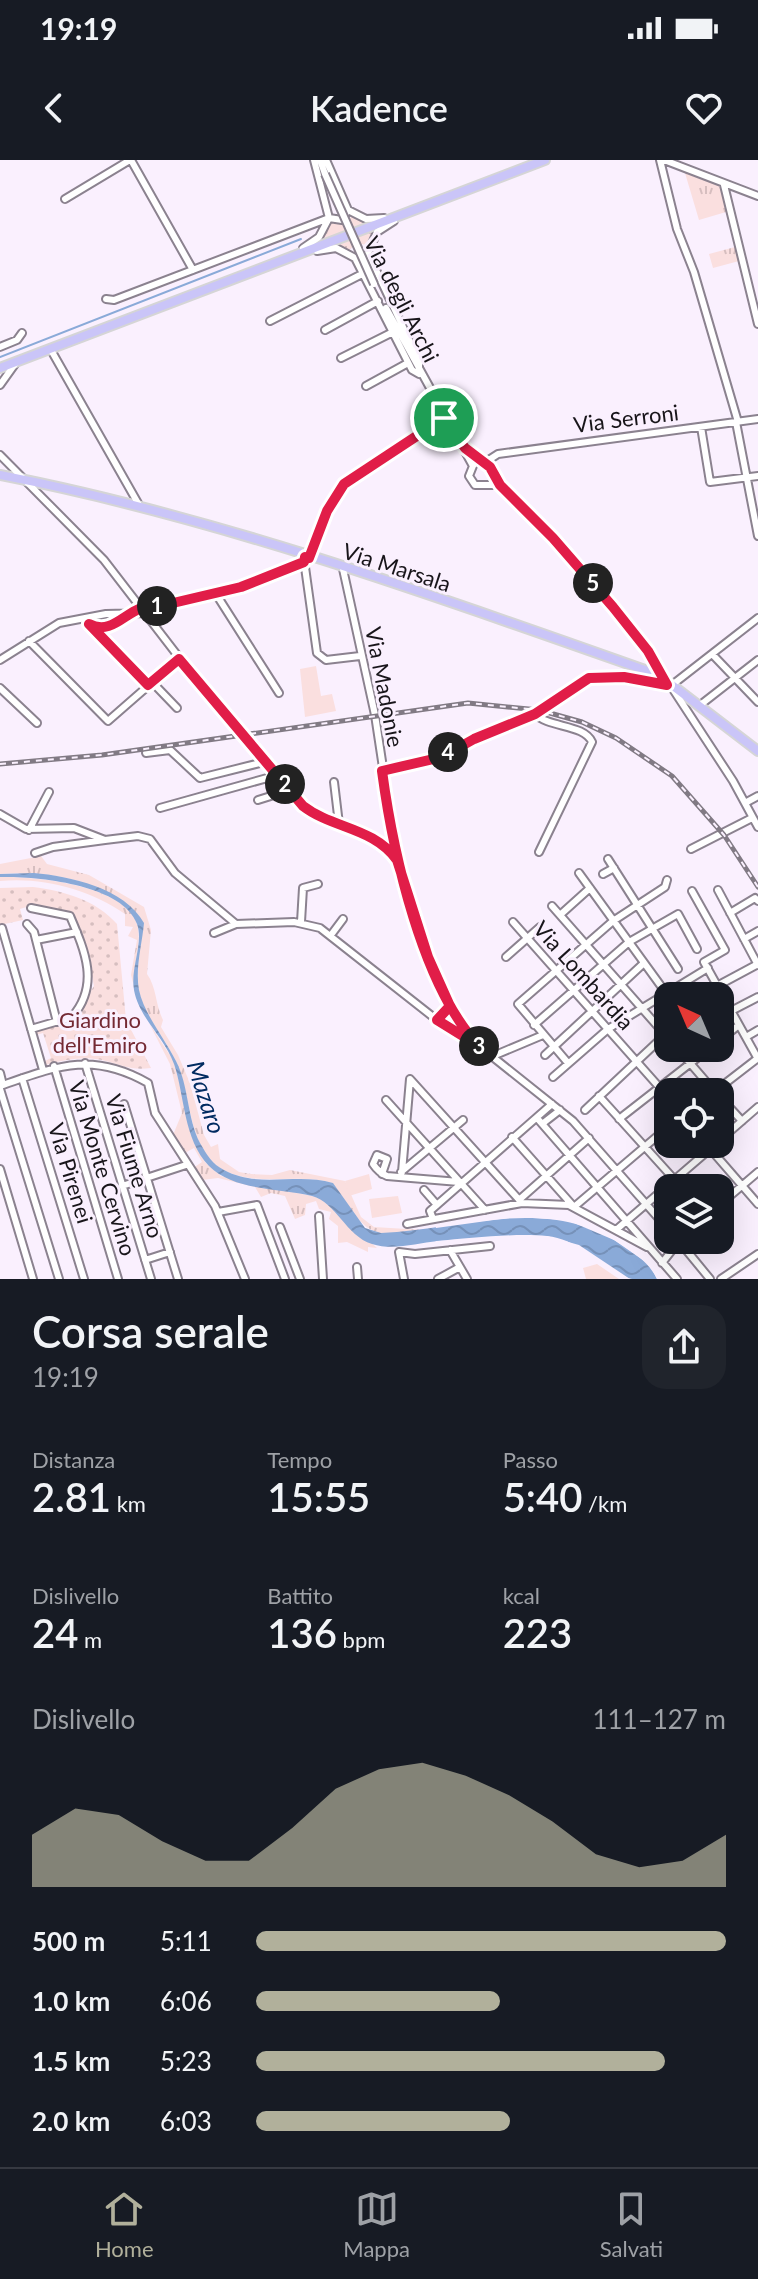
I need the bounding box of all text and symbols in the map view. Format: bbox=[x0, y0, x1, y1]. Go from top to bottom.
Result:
text: 19:19 bbox=[40, 10, 117, 46]
icon: back bbox=[32, 86, 76, 130]
text: Kadence bbox=[310, 86, 448, 130]
icon: heart bbox=[682, 86, 726, 130]
street label: Via degli Archi bbox=[359, 231, 445, 367]
pin bbox=[410, 384, 478, 452]
icon: arrive bbox=[422, 396, 466, 440]
street label: Via Serroni bbox=[572, 398, 680, 438]
street label: Via Marsala bbox=[339, 537, 455, 597]
pin: 5 bbox=[573, 563, 613, 603]
text: 5 bbox=[587, 569, 599, 596]
pin: 1 bbox=[137, 586, 177, 626]
text: 1 bbox=[151, 592, 163, 619]
street label: Via Madonie bbox=[360, 625, 410, 749]
pin: 4 bbox=[428, 732, 468, 772]
text: 4 bbox=[442, 738, 454, 765]
pin: 2 bbox=[265, 764, 305, 804]
text: 2 bbox=[279, 770, 291, 797]
street label: Via Lombardia bbox=[528, 915, 640, 1035]
north arrow bbox=[654, 982, 734, 1062]
map controls bbox=[654, 982, 734, 1254]
park label: Giardino dell'Emiro bbox=[53, 1006, 147, 1058]
pin: 3 bbox=[459, 1026, 499, 1066]
text: 3 bbox=[473, 1032, 485, 1059]
water label: Mazaro bbox=[182, 1057, 232, 1137]
street label: Via Monte Cervino bbox=[63, 1077, 143, 1259]
button: locate bbox=[654, 1078, 734, 1158]
street label: Via Fiume Arno bbox=[100, 1091, 170, 1241]
street label: Via Pirenei bbox=[43, 1120, 99, 1226]
button: layers bbox=[654, 1174, 734, 1254]
text: Corsa serale bbox=[32, 1305, 269, 1357]
button: share bbox=[642, 1305, 726, 1389]
text: 19:19 bbox=[32, 1361, 99, 1393]
text: Distanza bbox=[32, 1446, 115, 1473]
text: Tempo bbox=[267, 1446, 332, 1473]
text: Passo bbox=[503, 1446, 558, 1473]
text: 2.81 bbox=[32, 1473, 111, 1521]
text: 15:55 bbox=[267, 1473, 370, 1521]
text: 5:40 bbox=[503, 1473, 582, 1521]
text: km bbox=[111, 1490, 146, 1517]
text: /km bbox=[582, 1490, 627, 1517]
text: Dislivello bbox=[32, 1582, 119, 1609]
text: Battito bbox=[267, 1582, 333, 1609]
text: kcal bbox=[503, 1582, 540, 1609]
text: 24 bbox=[32, 1609, 78, 1657]
text: 136 bbox=[267, 1609, 337, 1657]
text: 223 bbox=[503, 1609, 572, 1657]
text: m bbox=[78, 1626, 102, 1653]
text: bpm bbox=[337, 1626, 385, 1653]
text: Dislivello bbox=[32, 1703, 135, 1735]
text: 111–127 m bbox=[592, 1703, 726, 1735]
text: 500 m bbox=[32, 1925, 105, 1957]
text: 5:11 bbox=[160, 1925, 212, 1957]
text: 1.0 km bbox=[32, 1985, 110, 2017]
text: 6:06 bbox=[160, 1985, 212, 2017]
text: 1.5 km bbox=[32, 2045, 110, 2077]
text: 5:23 bbox=[160, 2045, 212, 2077]
text: 2.0 km bbox=[32, 2105, 110, 2137]
text: 6:03 bbox=[160, 2105, 212, 2137]
tab: Home bbox=[95, 2187, 154, 2262]
tab: Mappa bbox=[343, 2187, 410, 2262]
tab: Salvati bbox=[600, 2187, 663, 2262]

